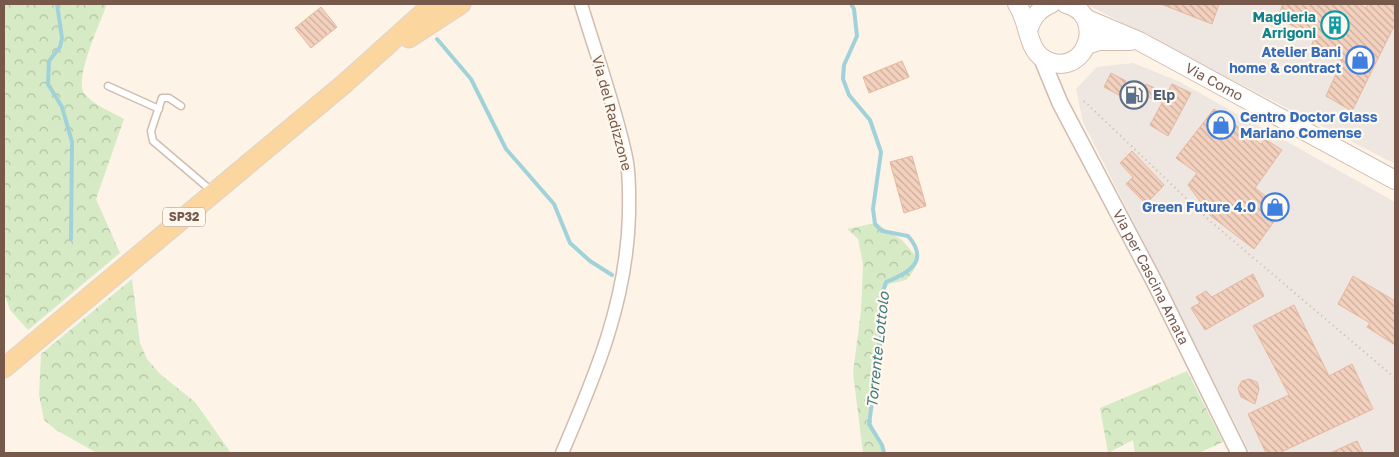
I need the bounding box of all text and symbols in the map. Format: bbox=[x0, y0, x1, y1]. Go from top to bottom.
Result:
place label: Maglieria Arrigoni bbox=[1253, 8, 1316, 41]
building icon: Maglieria Arrigoni bbox=[1320, 10, 1350, 40]
place label: Atelier Bani home & contract bbox=[1229, 43, 1341, 76]
shop icon: Atelier Bani home & contract bbox=[1345, 45, 1375, 75]
street label: Via del Radizzone bbox=[589, 53, 636, 172]
street label: Via Como bbox=[1183, 59, 1246, 104]
fuel station icon: Elp bbox=[1119, 80, 1149, 110]
place label: Elp bbox=[1153, 86, 1175, 103]
place label: Centro Doctor Glass Mariano Comense bbox=[1240, 108, 1378, 141]
shop icon: Centro Doctor Glass Mariano Comense bbox=[1206, 110, 1236, 140]
shop icon: Green Future 4.0 bbox=[1260, 192, 1290, 222]
place label: Green Future 4.0 bbox=[1142, 198, 1256, 215]
street label: Via per Cascina Amata bbox=[1110, 206, 1193, 347]
road number: SP32 bbox=[163, 208, 205, 226]
water label: Torrente Lottolo bbox=[862, 290, 892, 409]

